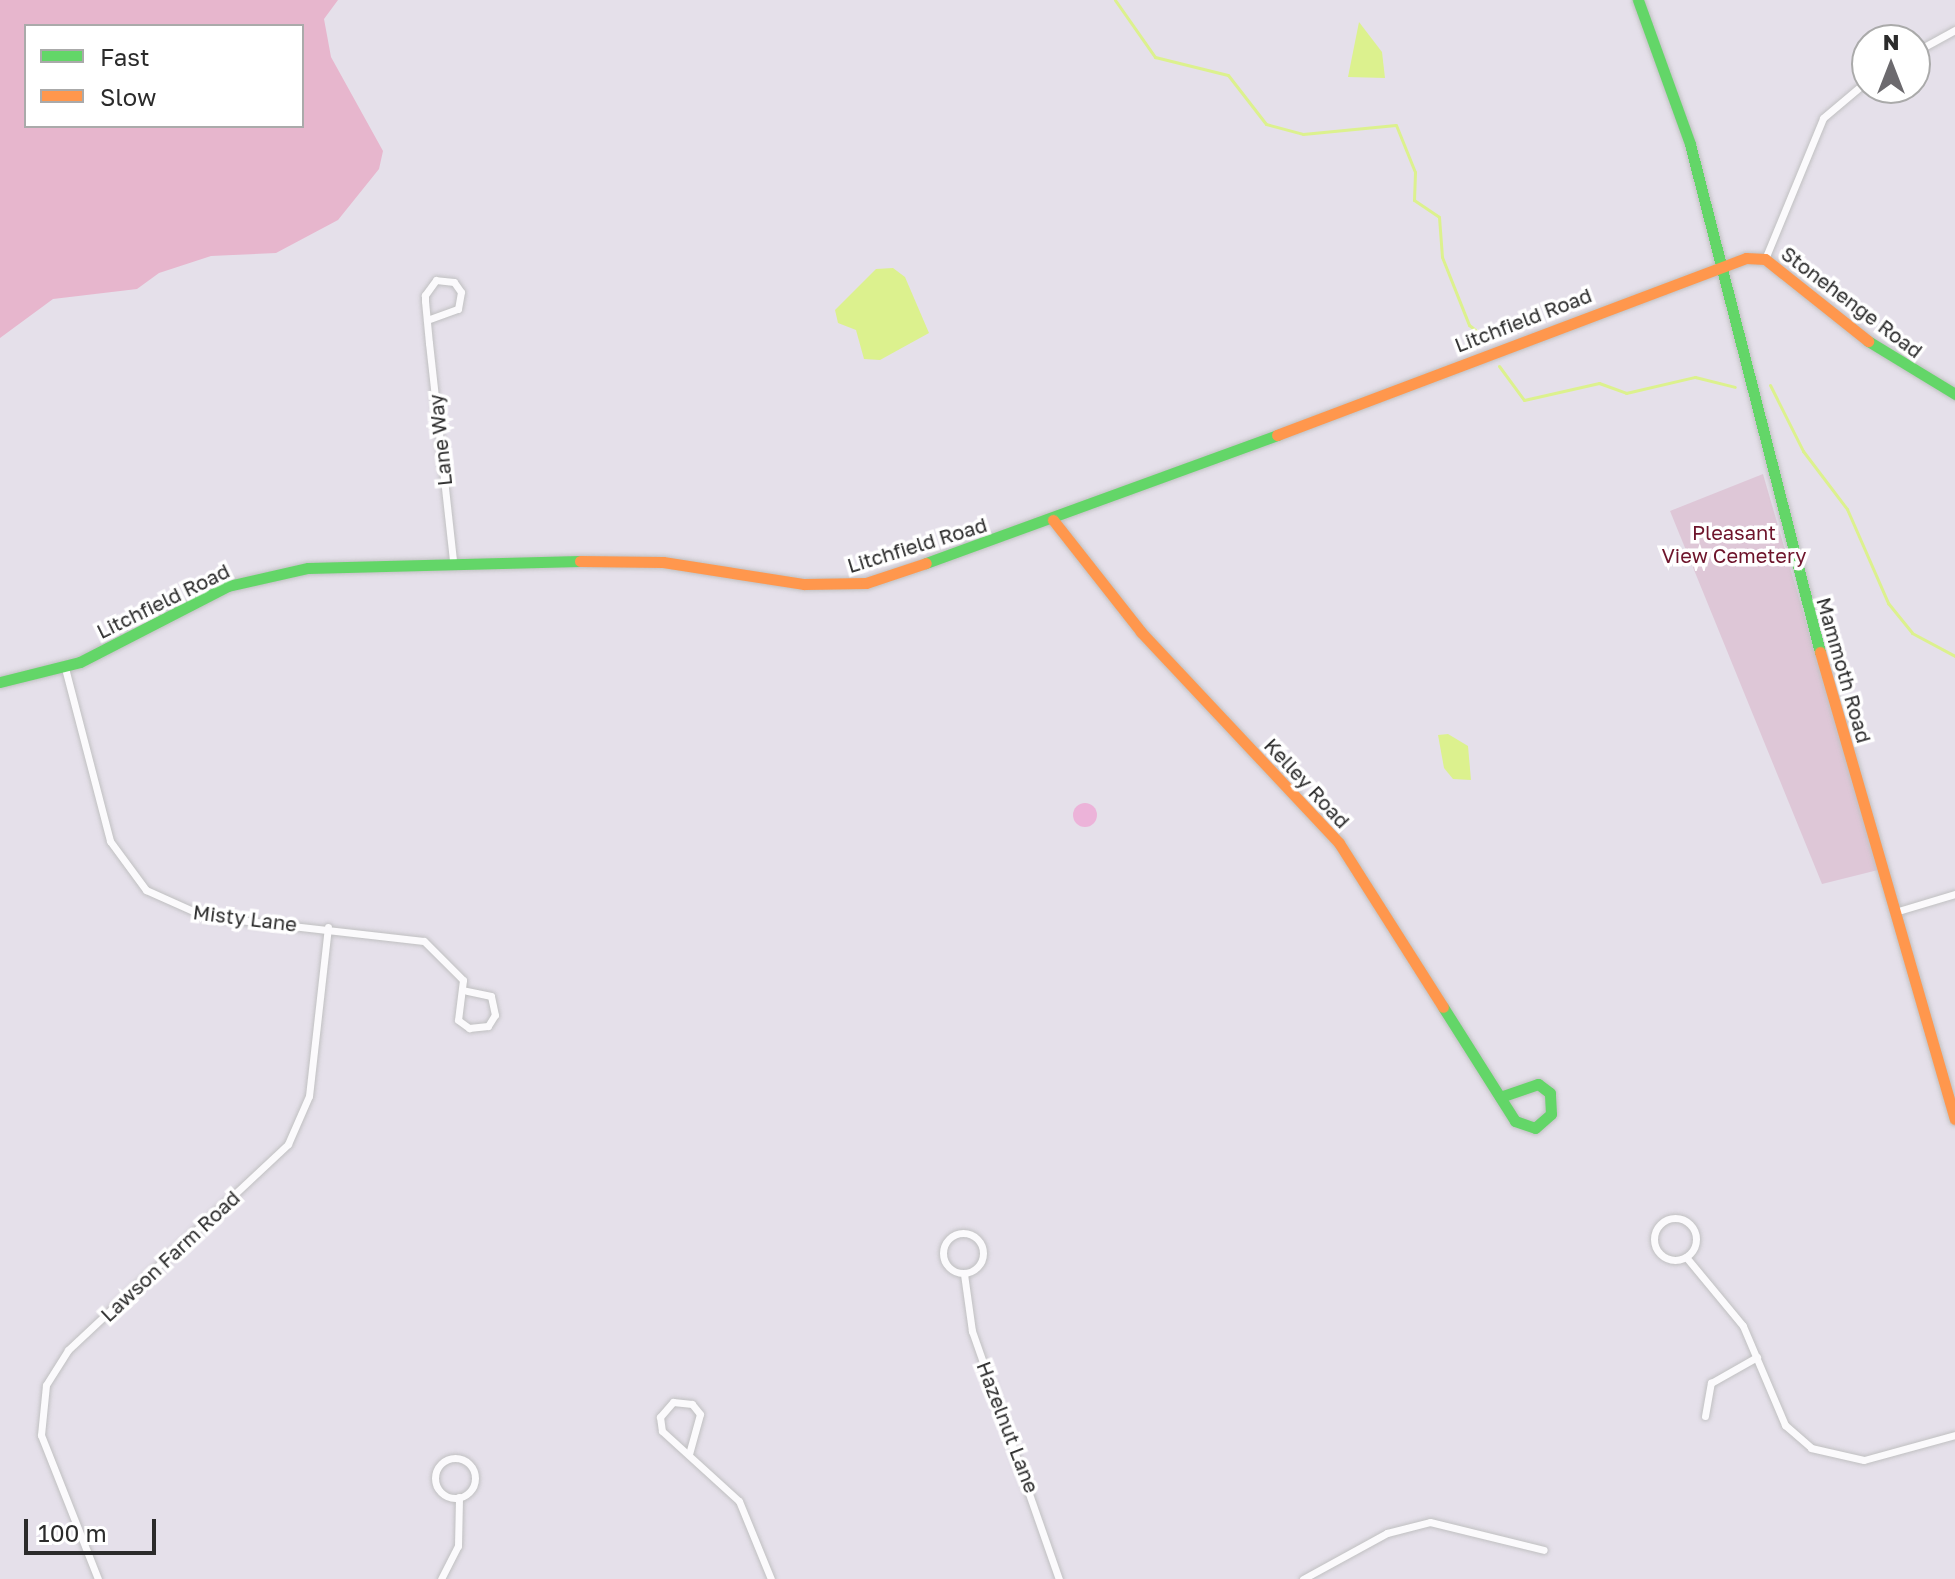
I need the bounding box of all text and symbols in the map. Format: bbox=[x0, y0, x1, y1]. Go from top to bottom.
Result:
legend bbox=[24, 24, 304, 128]
north arrow bbox=[1851, 24, 1931, 104]
text: N bbox=[1883, 28, 1899, 55]
text: Fast bbox=[100, 42, 150, 71]
text: Slow bbox=[100, 82, 156, 111]
street label: Stonehenge Road bbox=[1777, 241, 1927, 363]
street label: Litchfield Road bbox=[1451, 283, 1595, 357]
street label: Lane Way bbox=[423, 393, 457, 487]
street label: Litchfield Road bbox=[844, 512, 990, 578]
park label: Pleasant View Cemetery bbox=[1661, 520, 1807, 567]
street label: Litchfield Road bbox=[93, 558, 233, 644]
street label: Mammoth Road bbox=[1812, 595, 1876, 745]
street label: Kelley Road bbox=[1259, 733, 1355, 833]
street label: Misty Lane bbox=[192, 900, 298, 936]
street label: Lawson Farm Road bbox=[96, 1185, 244, 1327]
street label: Hazelnut Lane bbox=[972, 1358, 1044, 1496]
scale bar bbox=[28, 1503, 160, 1553]
text: 100 m bbox=[38, 1518, 107, 1547]

